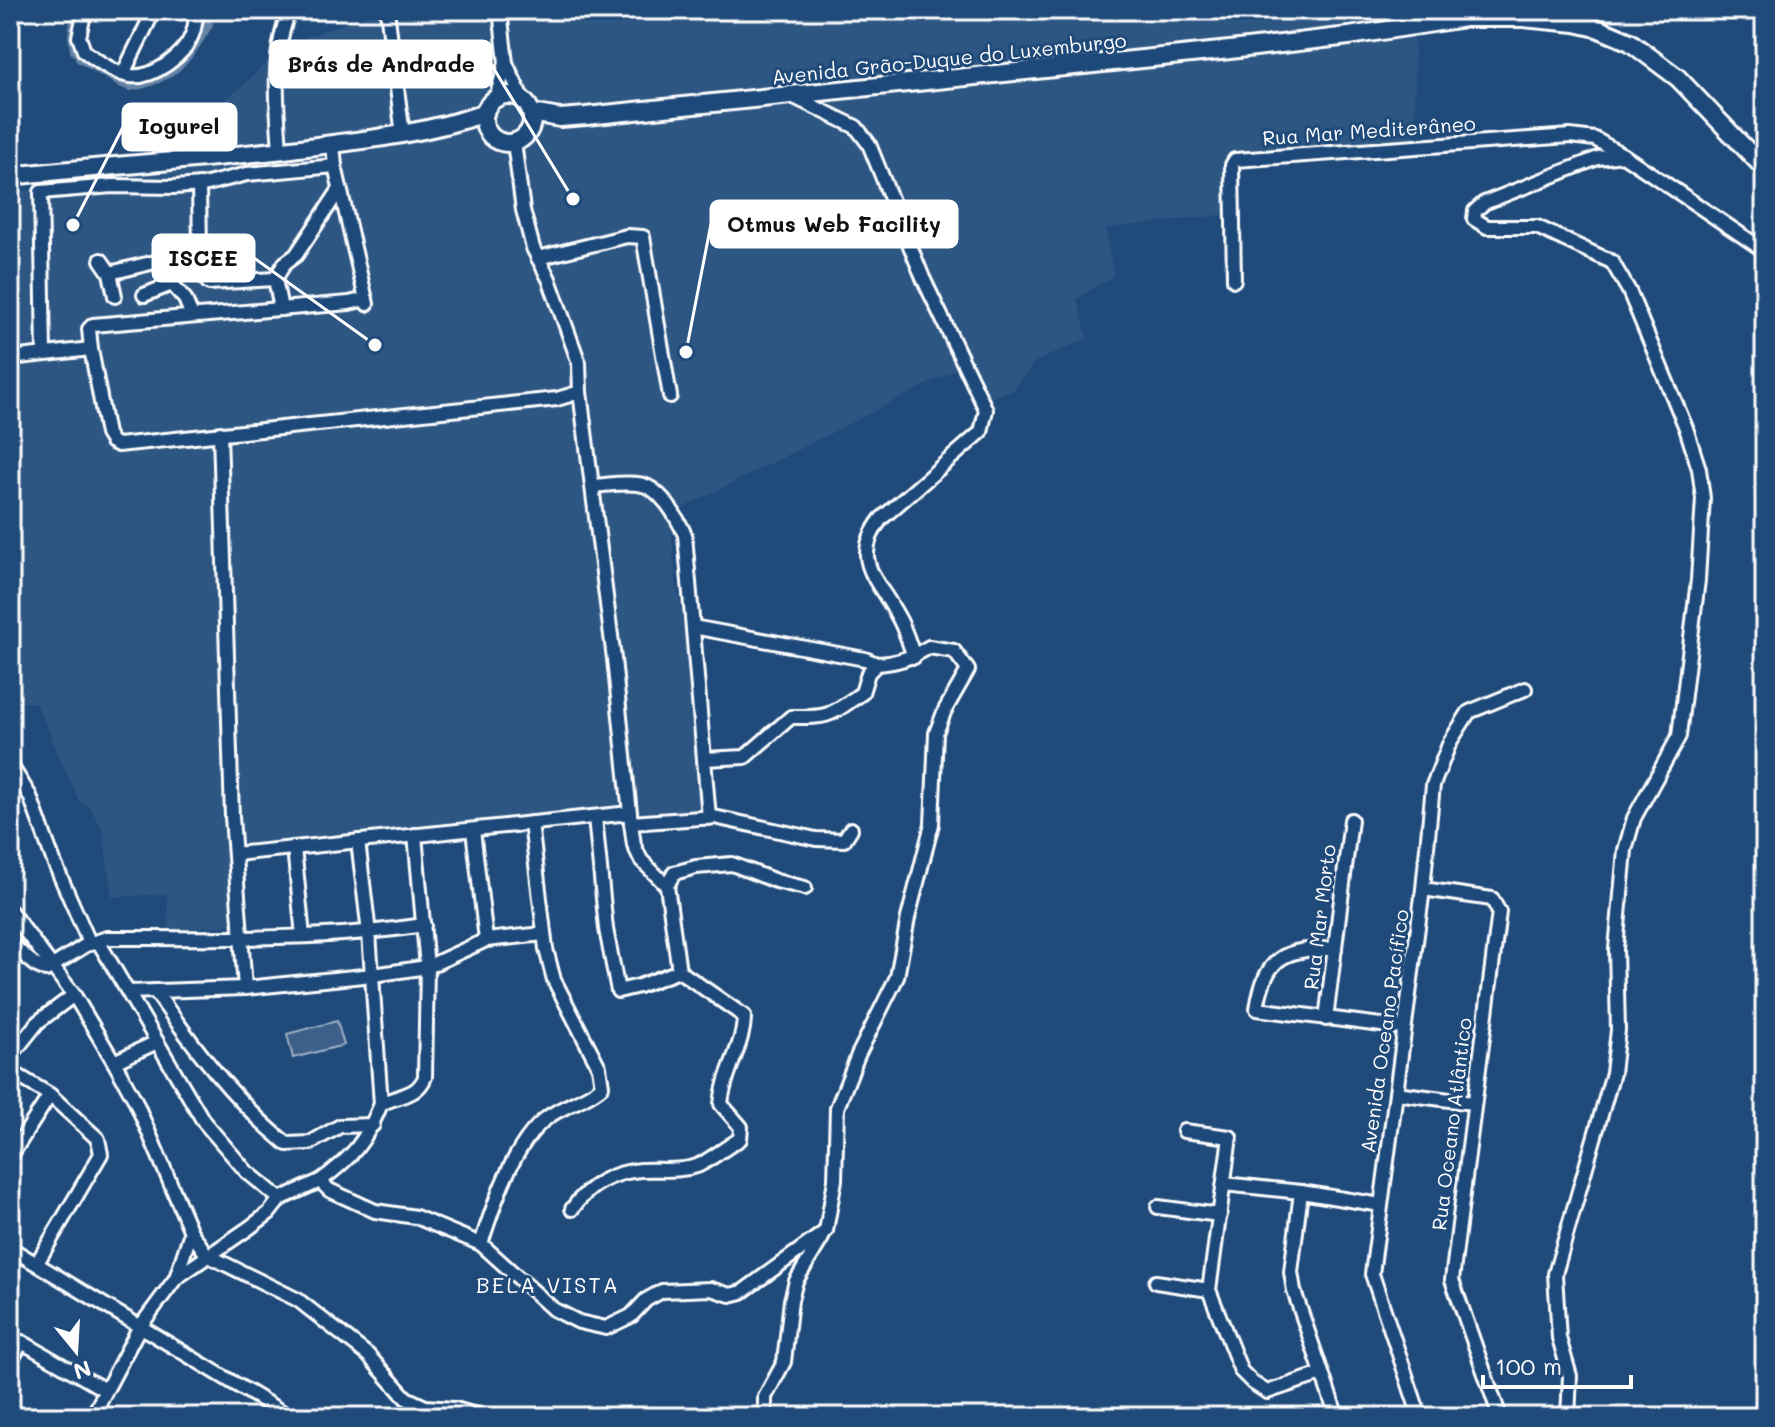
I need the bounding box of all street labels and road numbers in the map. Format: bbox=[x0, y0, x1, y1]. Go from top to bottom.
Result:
street label: Avenida Grão-Duque do Luxemburgo bbox=[770, 26, 1128, 90]
street label: Rua Mar Mediterâneo bbox=[1262, 110, 1477, 150]
street label: Rua Mar Morto bbox=[1297, 843, 1341, 991]
street label: Avenida Oceano Pacífico bbox=[1354, 907, 1414, 1154]
street label: Rua Oceano Atlântico bbox=[1425, 1016, 1477, 1232]

